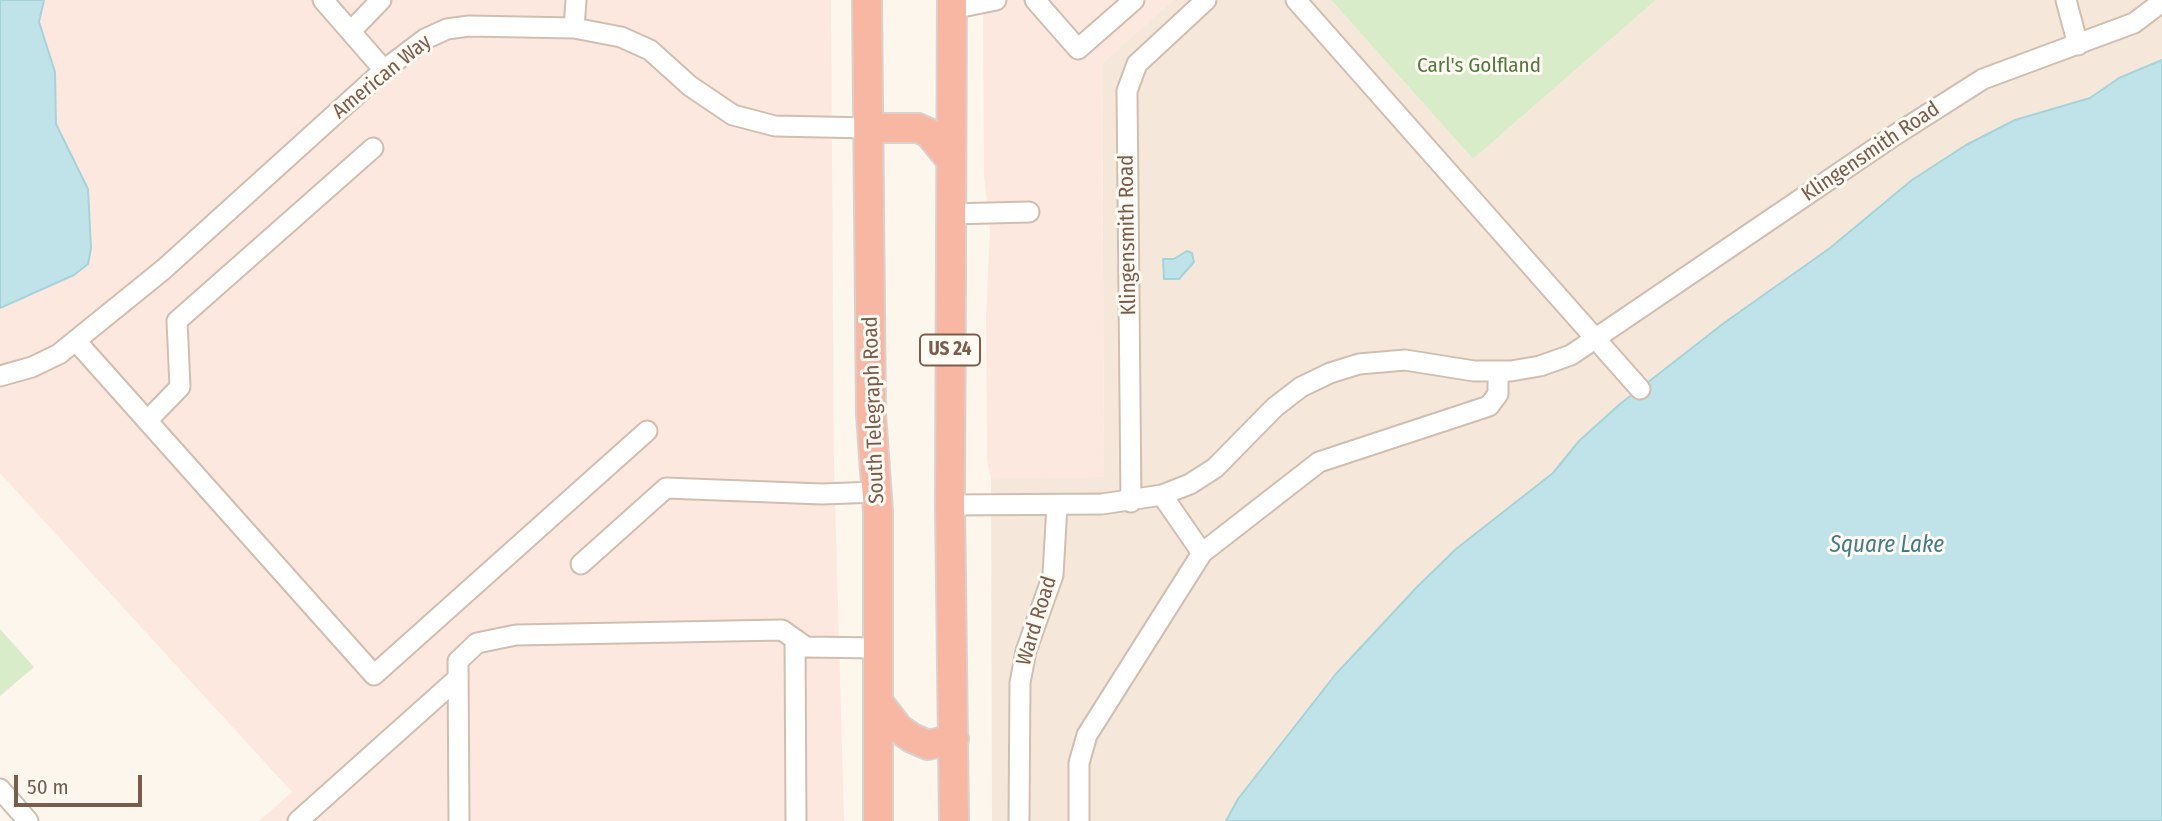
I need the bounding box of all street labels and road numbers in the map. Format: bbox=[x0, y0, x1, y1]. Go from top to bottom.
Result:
street label: American Way bbox=[328, 30, 436, 124]
street label: Klingensmith Road bbox=[1797, 97, 1945, 207]
street label: Klingensmith Road bbox=[1114, 154, 1142, 316]
street label: South Telegraph Road bbox=[858, 316, 890, 504]
road number: US 24 bbox=[920, 334, 980, 366]
street label: Ward Road bbox=[1012, 573, 1062, 669]

